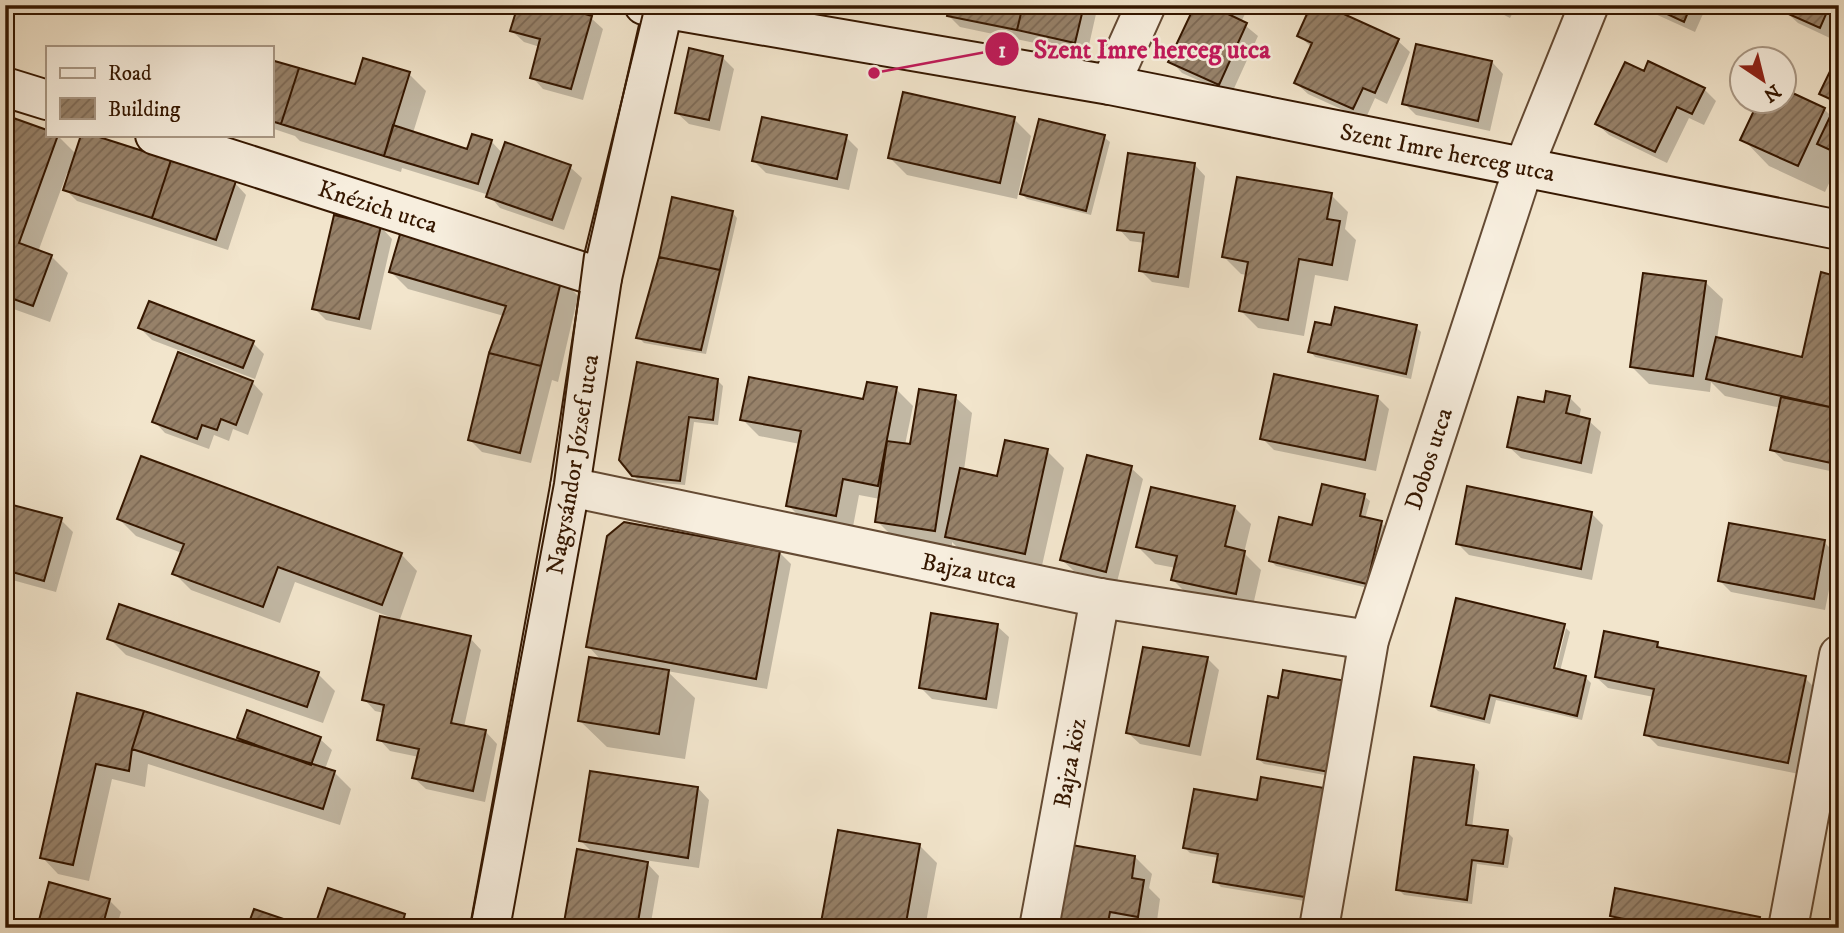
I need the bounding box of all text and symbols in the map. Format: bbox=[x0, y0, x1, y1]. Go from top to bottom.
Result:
callout: Szent Imre herceg utca bbox=[984, 26, 1284, 73]
text: Szent Imre herceg utca bbox=[1034, 34, 1271, 67]
text: 1 bbox=[998, 38, 1006, 64]
legend bbox=[46, 46, 273, 136]
north arrow bbox=[1728, 46, 1798, 116]
text: Road bbox=[108, 61, 152, 87]
text: N bbox=[1759, 79, 1785, 107]
text: Building bbox=[108, 97, 181, 123]
street label: Szent Imre herceg utca bbox=[1337, 117, 1558, 189]
street label: Knézich utca bbox=[314, 174, 442, 241]
street label: Nagysándor József utca bbox=[540, 351, 606, 577]
street label: Dobos utca bbox=[1399, 404, 1460, 514]
street label: Bajza utca bbox=[919, 547, 1020, 596]
street label: Bajza köz bbox=[1048, 715, 1094, 810]

